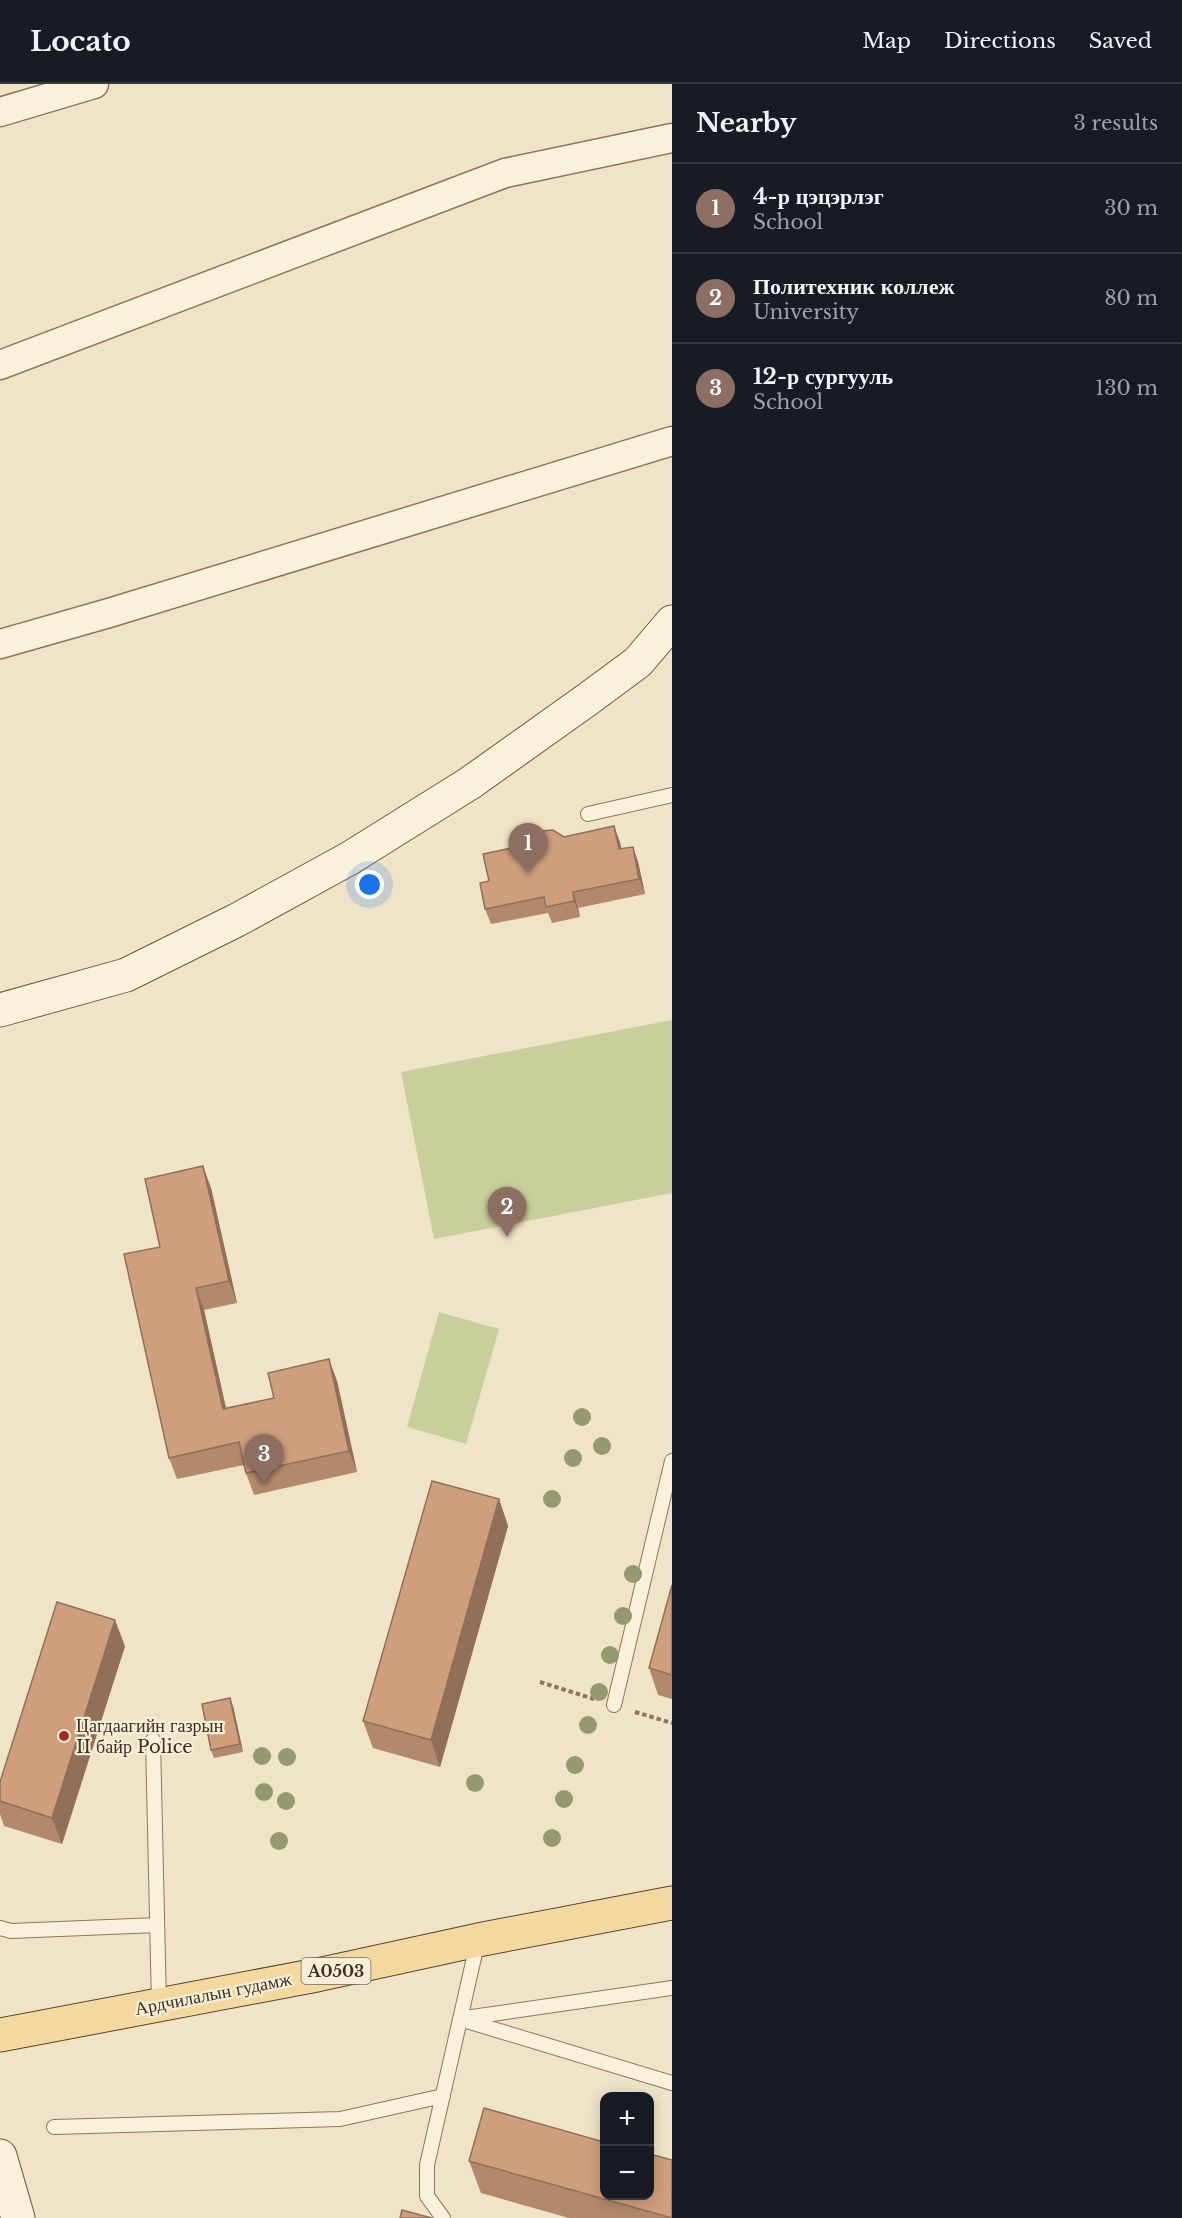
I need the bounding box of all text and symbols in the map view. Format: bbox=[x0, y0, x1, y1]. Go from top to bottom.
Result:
text: Locato bbox=[30, 24, 131, 59]
text: Map bbox=[862, 28, 911, 54]
text: Directions bbox=[944, 28, 1056, 54]
text: Saved bbox=[1089, 28, 1152, 54]
text: Nearby bbox=[696, 107, 797, 139]
text: 3 results bbox=[1074, 111, 1158, 135]
text: 4-р цэцэрлэг bbox=[753, 183, 884, 210]
text: 1 bbox=[711, 196, 720, 220]
text: 30 m bbox=[1104, 196, 1158, 220]
text: School bbox=[753, 210, 823, 234]
text: Политехник коллеж bbox=[753, 273, 954, 300]
text: 2 bbox=[709, 286, 722, 310]
text: 80 m bbox=[1104, 286, 1158, 310]
text: University bbox=[753, 300, 859, 324]
text: 12-р сургууль bbox=[753, 363, 893, 390]
text: 3 bbox=[709, 376, 722, 400]
text: 130 m bbox=[1095, 376, 1158, 400]
text: School bbox=[753, 390, 823, 414]
pin: 1 bbox=[508, 824, 548, 873]
your location bbox=[355, 870, 384, 899]
pin: 2 bbox=[488, 1188, 526, 1237]
pin: 3 bbox=[244, 1434, 284, 1484]
place label: Цагдаагийн газрын II байр Police bbox=[76, 1715, 224, 1758]
marker: Цагдаагийн газрын II байр Police bbox=[57, 1729, 71, 1743]
road number: A0503 bbox=[302, 1958, 370, 1984]
street label: Ардчилалын гудамж bbox=[133, 1968, 294, 2020]
map controls bbox=[600, 2092, 654, 2200]
button: + bbox=[600, 2092, 654, 2146]
button: − bbox=[600, 2146, 654, 2200]

